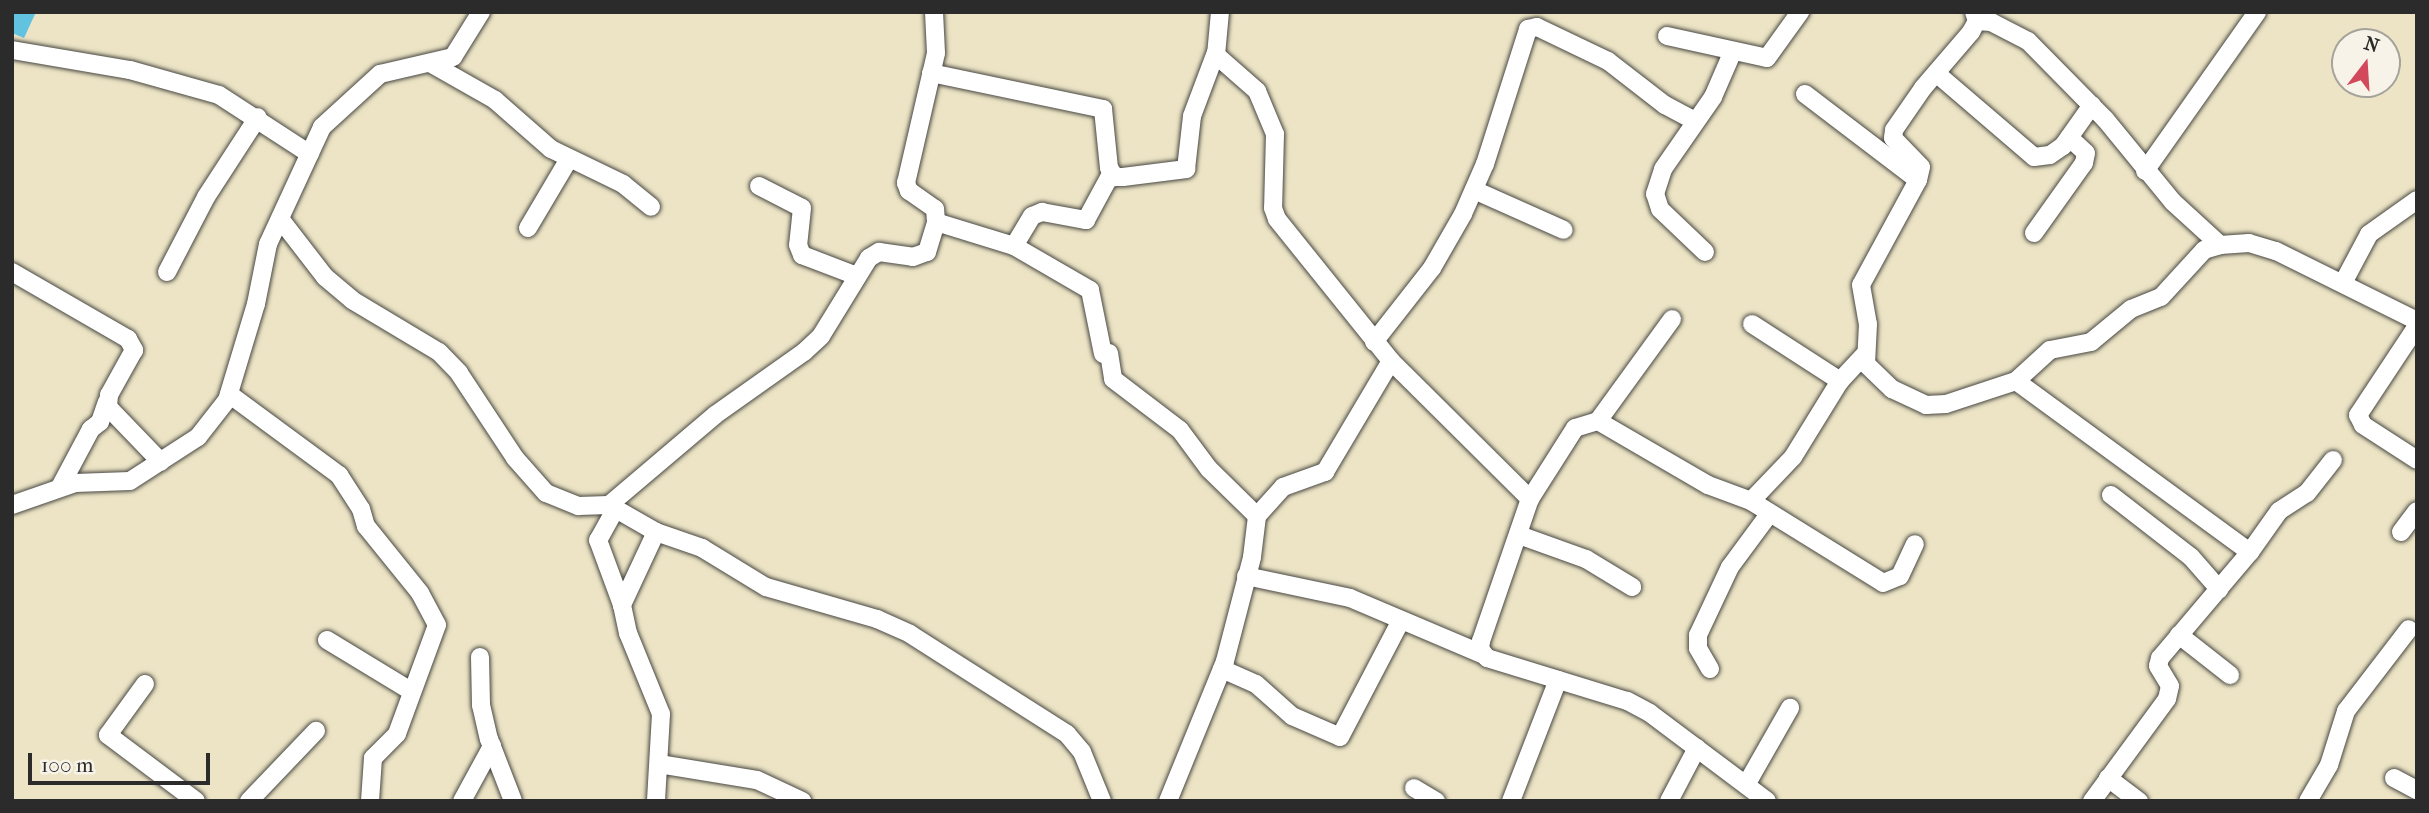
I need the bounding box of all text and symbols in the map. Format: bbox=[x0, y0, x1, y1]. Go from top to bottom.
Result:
north arrow bbox=[2331, 28, 2401, 98]
text: N bbox=[2361, 32, 2382, 57]
scale bar bbox=[32, 740, 214, 784]
text: 100 m bbox=[41, 753, 94, 777]

